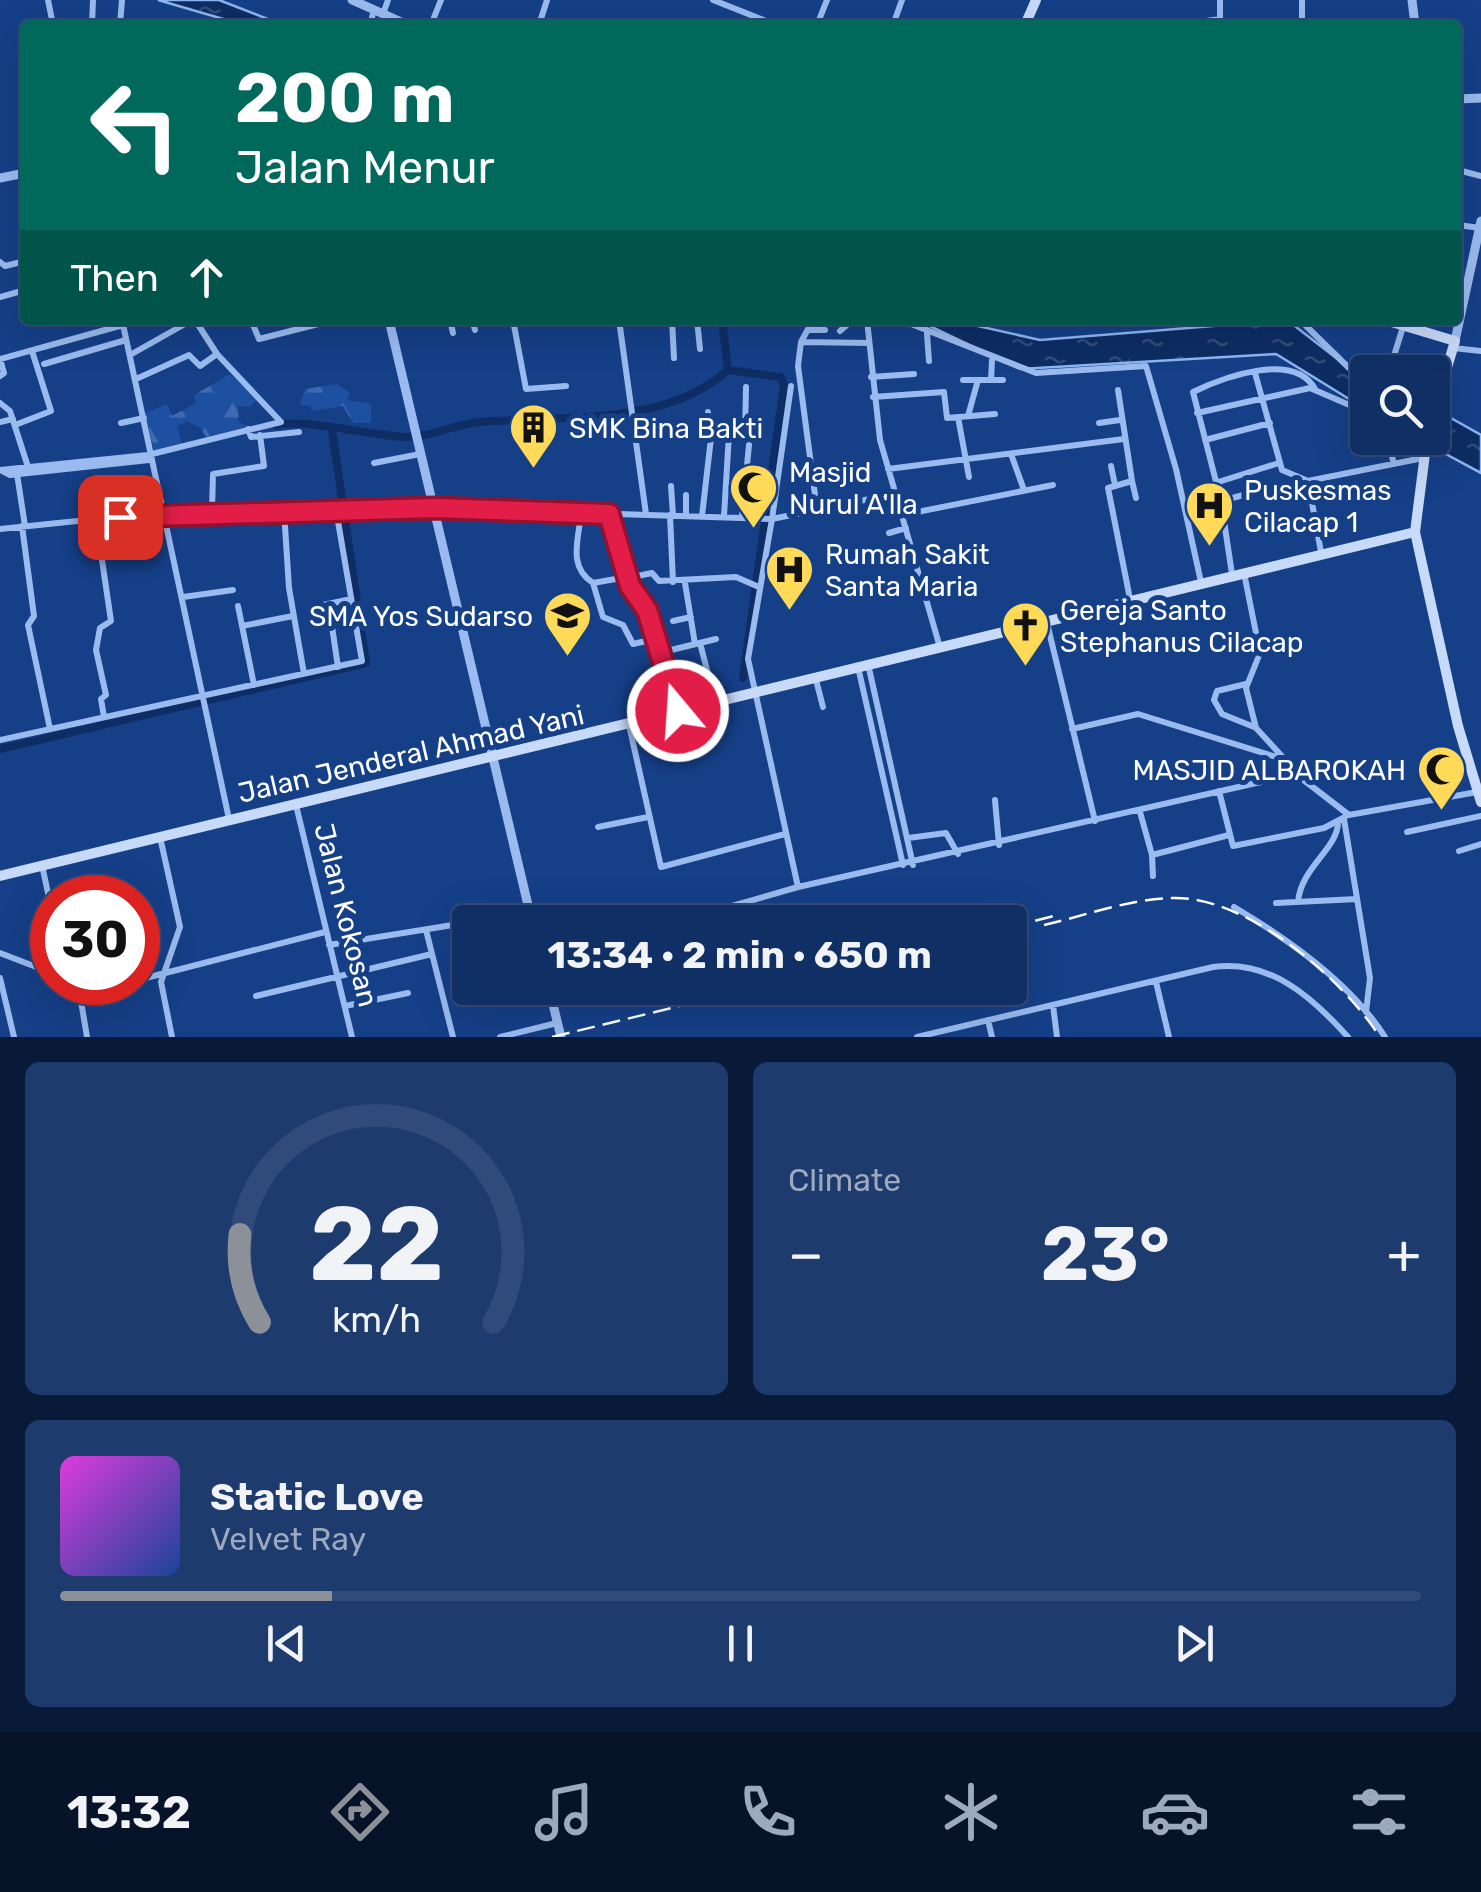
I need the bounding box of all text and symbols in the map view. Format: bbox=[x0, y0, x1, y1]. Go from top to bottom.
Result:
text: 200 m bbox=[235, 57, 455, 140]
icon: left bbox=[70, 60, 200, 190]
text: Jalan Menur bbox=[235, 141, 495, 194]
icon: ahead bbox=[179, 250, 234, 305]
text: Then bbox=[70, 255, 159, 301]
map controls bbox=[1350, 355, 1450, 455]
button: search bbox=[1350, 355, 1450, 455]
building icon: SMK Bina Bakti bbox=[508, 402, 560, 470]
place label: SMK Bina Bakti bbox=[569, 412, 763, 445]
place label: Masjid Nurul A'lla bbox=[789, 456, 918, 521]
mosque icon: Masjid Nurul A'lla bbox=[728, 462, 780, 530]
place label: Puskesmas Cilacap 1 bbox=[1244, 474, 1391, 539]
pin bbox=[78, 475, 163, 560]
hospital icon: Puskesmas Cilacap 1 bbox=[1183, 480, 1235, 548]
icon: arrive bbox=[93, 490, 148, 545]
place label: Rumah Sakit Santa Maria bbox=[825, 538, 990, 603]
hospital icon: Rumah Sakit Santa Maria bbox=[764, 544, 816, 612]
school or university icon: SMA Yos Sudarso bbox=[542, 590, 594, 658]
place label: Gereja Santo Stephanus Cilacap bbox=[1060, 594, 1304, 659]
place label: SMA Yos Sudarso bbox=[309, 600, 533, 633]
church icon: Gereja Santo Stephanus Cilacap bbox=[999, 600, 1051, 668]
position arrow bbox=[626, 659, 730, 763]
street label: Jalan Jenderal Ahmad Yani bbox=[235, 698, 587, 810]
mosque icon: MASJID ALBAROKAH bbox=[1415, 744, 1467, 812]
place label: MASJID ALBAROKAH bbox=[1132, 754, 1406, 787]
street label: Jalan Kokosan bbox=[307, 820, 385, 1010]
speed limit sign: 30 bbox=[30, 875, 160, 1005]
text: 13:34 · 2 min · 650 m bbox=[547, 932, 932, 978]
text: Climate bbox=[788, 1161, 901, 1199]
text: 22 bbox=[309, 1183, 444, 1306]
text: 23° bbox=[1041, 1210, 1170, 1299]
text: − bbox=[788, 1222, 824, 1287]
text: + bbox=[1387, 1222, 1421, 1287]
text: km/h bbox=[332, 1299, 421, 1341]
text: Static Love bbox=[210, 1474, 424, 1520]
text: Velvet Ray bbox=[210, 1520, 366, 1558]
icon: previous bbox=[259, 1616, 314, 1671]
icon: pause bbox=[713, 1616, 768, 1671]
icon: next bbox=[1167, 1616, 1222, 1671]
icon: directions bbox=[325, 1777, 395, 1847]
icon: music bbox=[529, 1777, 599, 1847]
icon: phone bbox=[733, 1777, 803, 1847]
icon: climate bbox=[936, 1777, 1006, 1847]
icon: car bbox=[1140, 1777, 1210, 1847]
icon: filters bbox=[1344, 1777, 1414, 1847]
text: 13:32 bbox=[67, 1786, 191, 1839]

